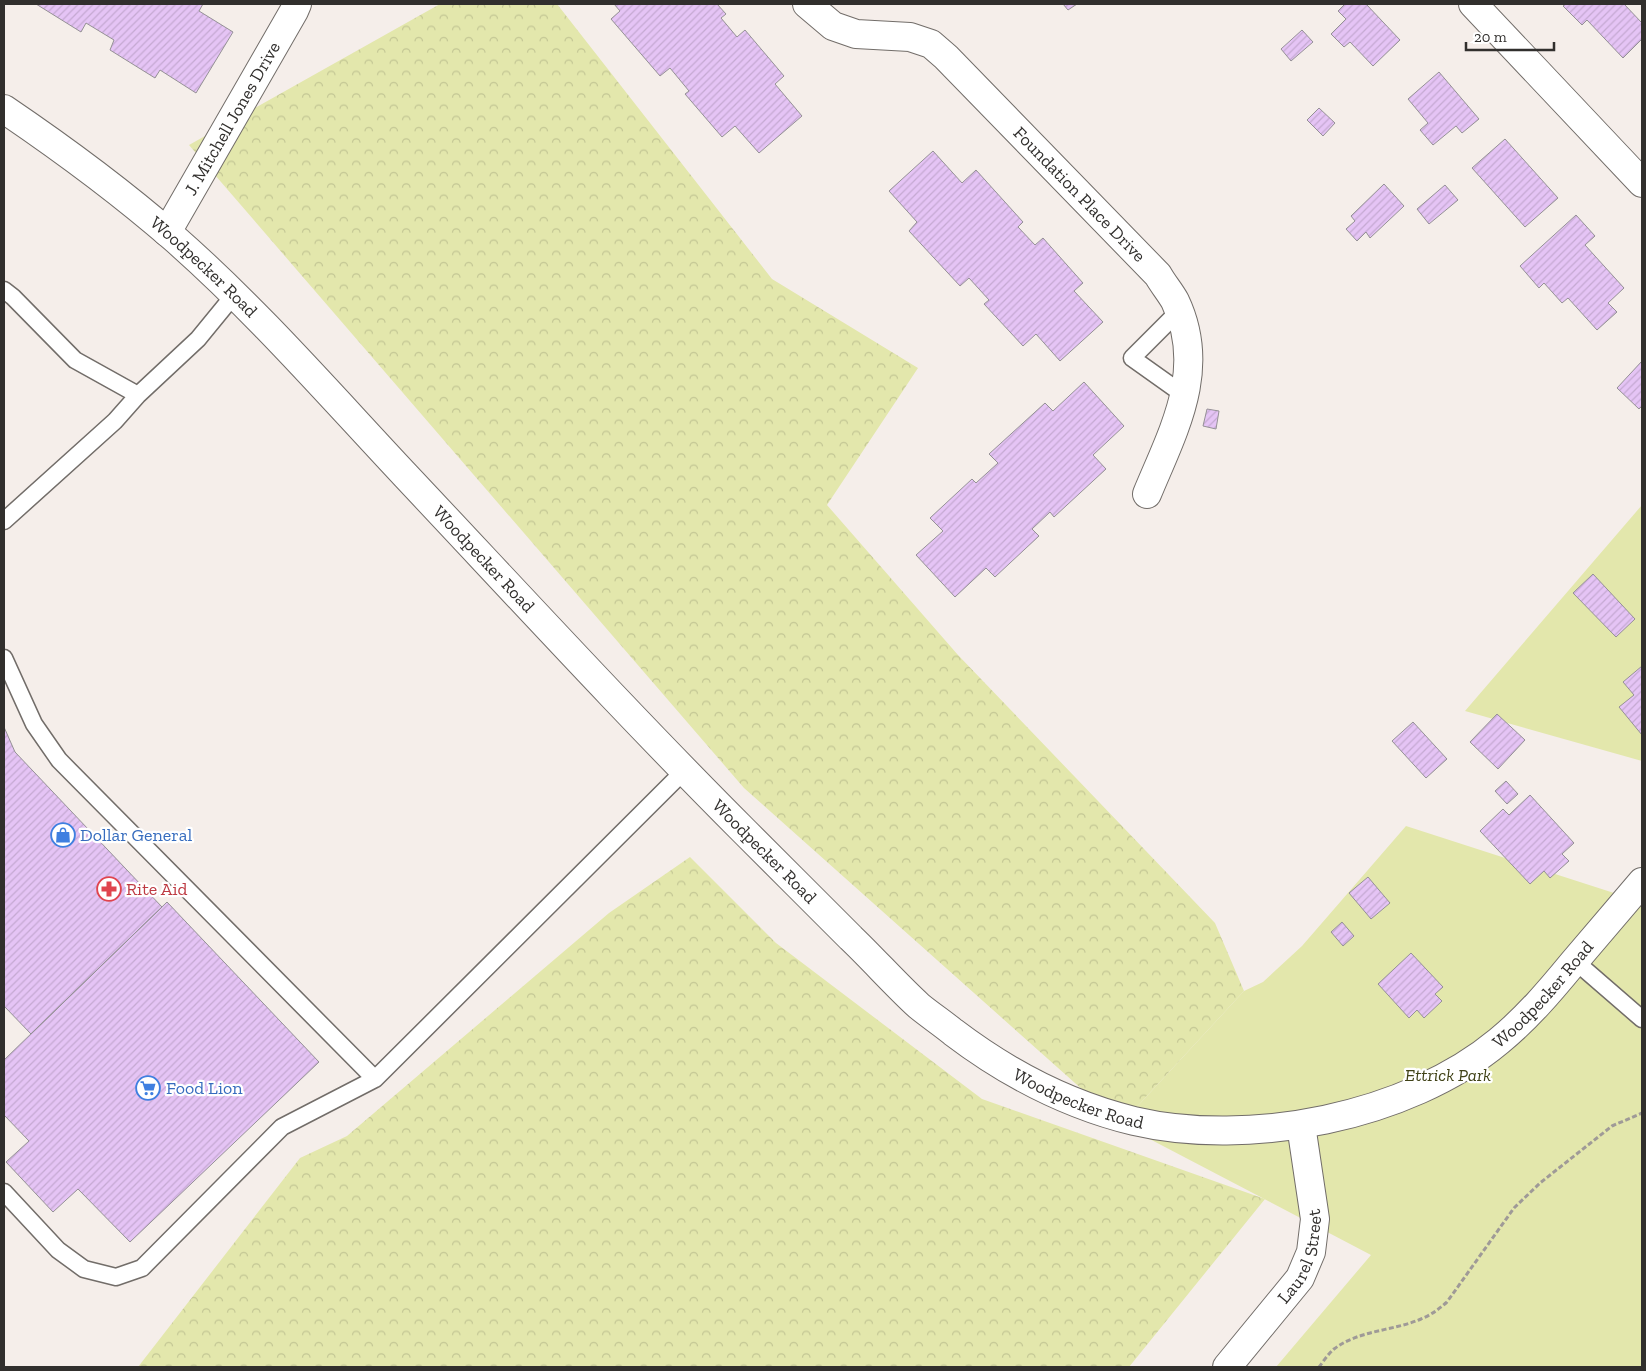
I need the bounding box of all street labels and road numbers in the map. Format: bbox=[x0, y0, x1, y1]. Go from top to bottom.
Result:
street label: J. Mitchell Jones Drive bbox=[179, 38, 285, 199]
street label: Foundation Place Drive bbox=[1009, 122, 1150, 267]
street label: Woodpecker Road bbox=[146, 211, 262, 322]
street label: Woodpecker Road bbox=[428, 501, 539, 617]
street label: Woodpecker Road bbox=[708, 794, 821, 908]
street label: Woodpecker Road bbox=[1488, 936, 1598, 1053]
street label: Woodpecker Road bbox=[1009, 1063, 1146, 1134]
street label: Laurel Street bbox=[1273, 1207, 1326, 1308]

